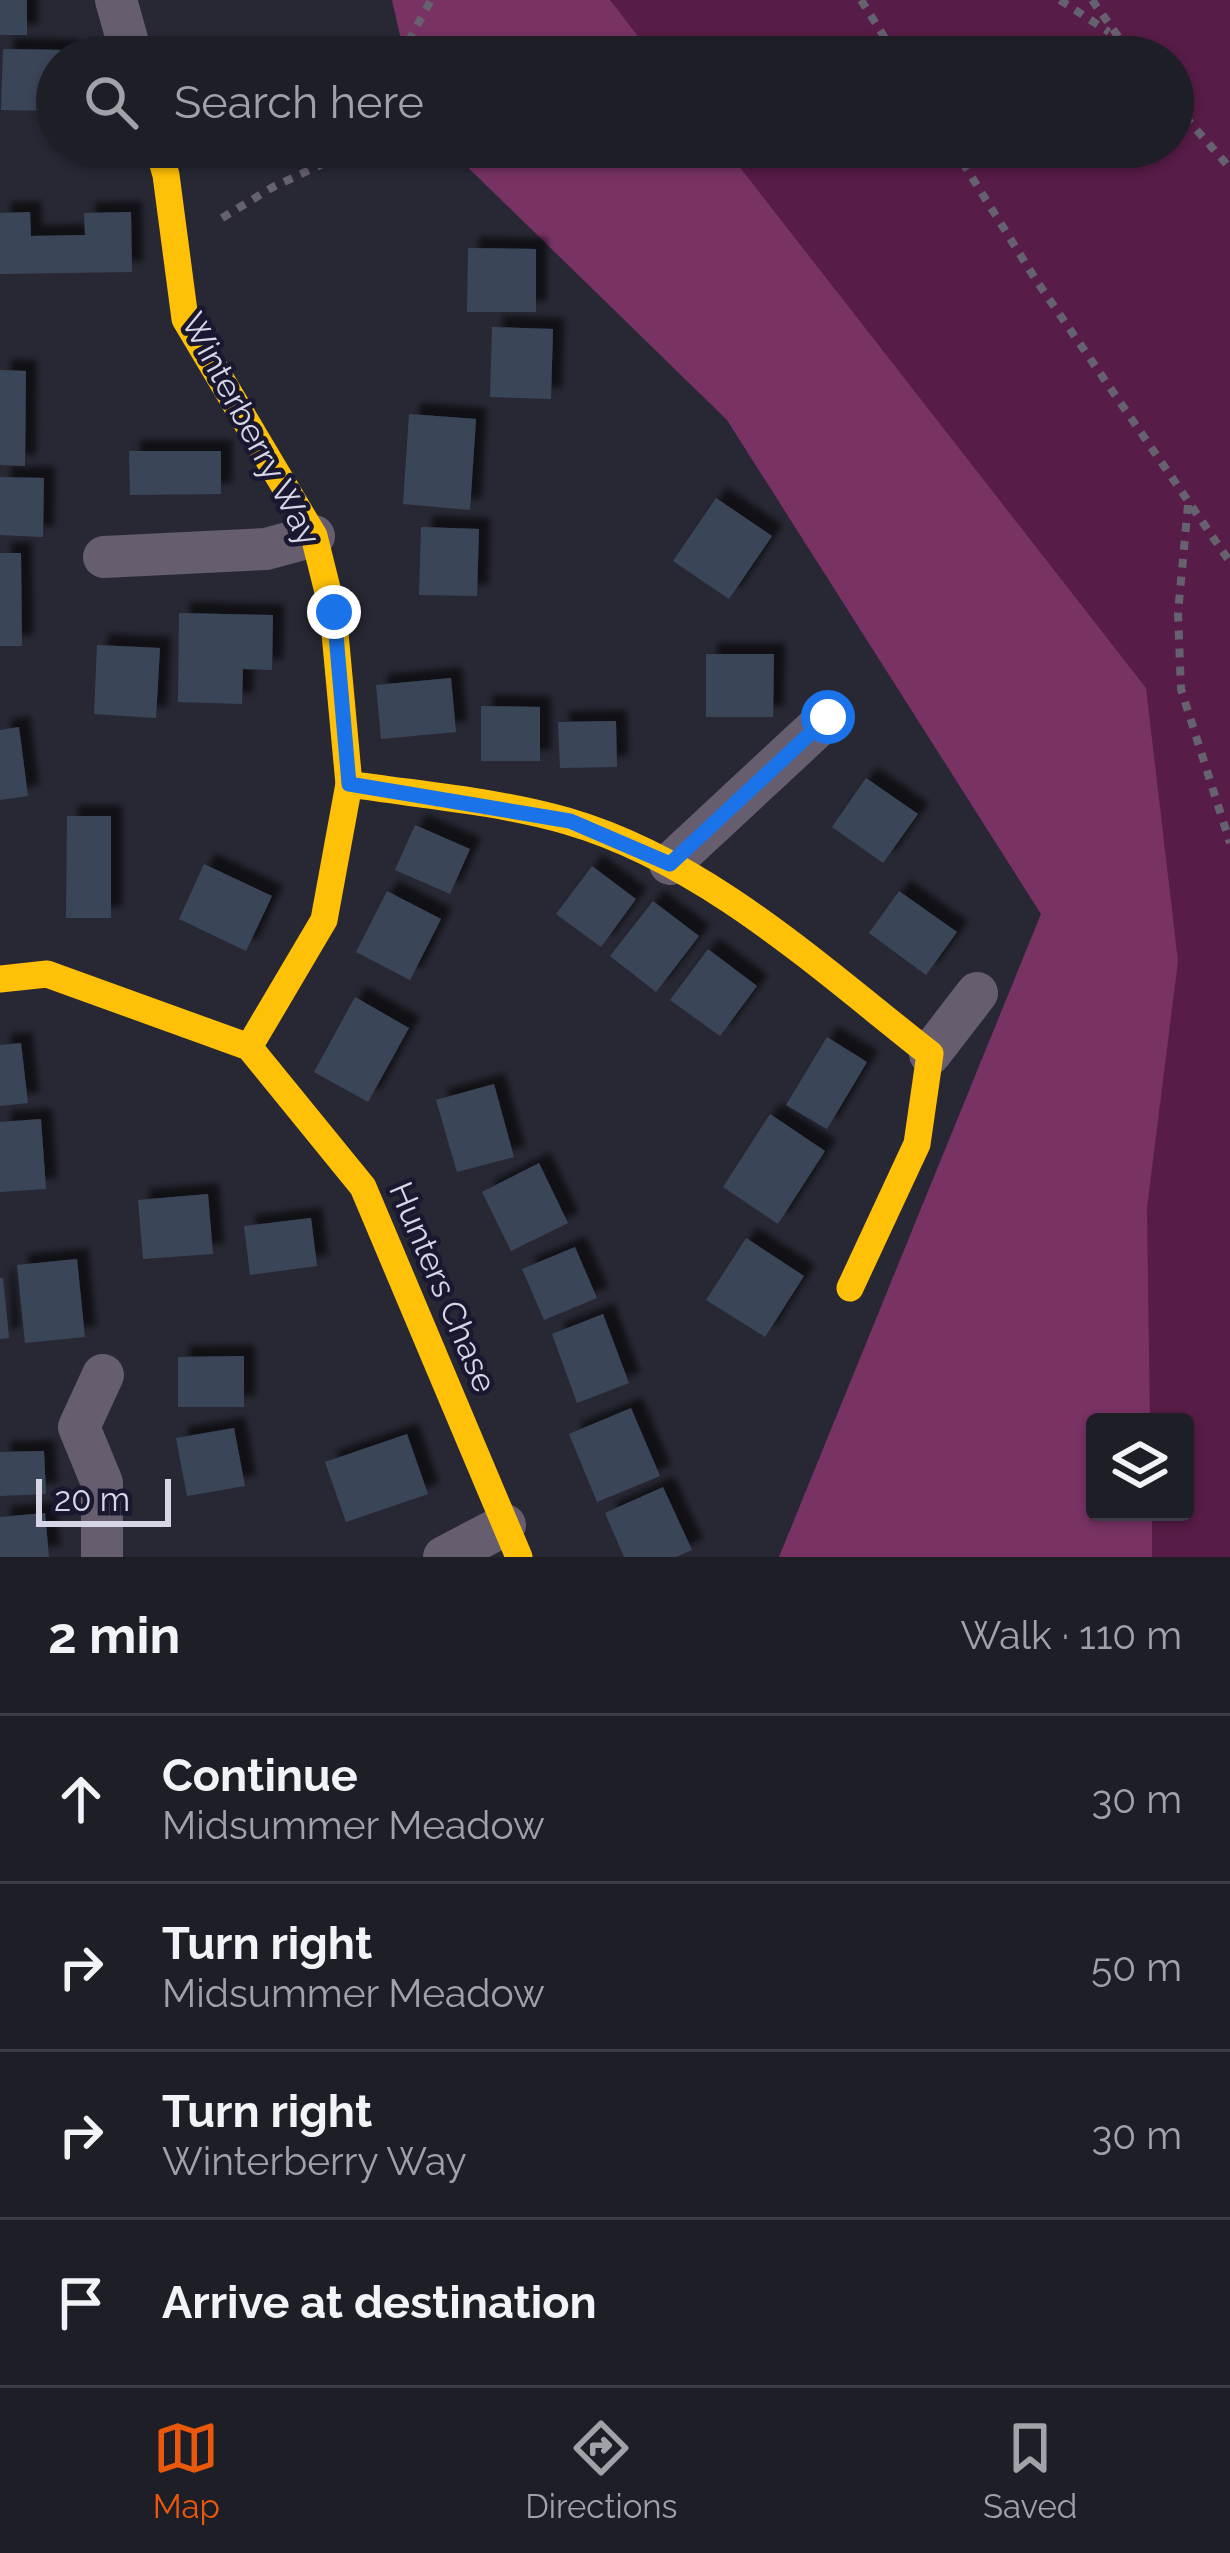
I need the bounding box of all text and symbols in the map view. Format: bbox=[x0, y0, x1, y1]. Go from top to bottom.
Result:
search box bbox=[36, 36, 1194, 168]
icon: search bbox=[78, 69, 144, 135]
text: Search here bbox=[174, 76, 424, 129]
street label: Winterberry Way bbox=[173, 306, 329, 552]
route end bbox=[307, 585, 361, 639]
route start bbox=[801, 690, 855, 744]
street label: Hunters Chase bbox=[381, 1176, 505, 1398]
map controls bbox=[1086, 1413, 1194, 1521]
button: layers bbox=[1086, 1413, 1194, 1521]
scale bar bbox=[36, 1473, 171, 1526]
text: 20 m bbox=[54, 1480, 130, 1519]
text: 2 min bbox=[48, 1605, 180, 1665]
text: Walk · 110 m bbox=[960, 1612, 1182, 1658]
text: Continue bbox=[162, 1749, 358, 1802]
icon: ahead bbox=[48, 1766, 114, 1832]
text: 30 m bbox=[1092, 1776, 1182, 1822]
text: Midsummer Meadow bbox=[162, 1802, 545, 1848]
text: Turn right bbox=[162, 1917, 372, 1970]
icon: right bbox=[48, 1934, 114, 2000]
text: 50 m bbox=[1091, 1944, 1182, 1990]
text: Midsummer Meadow bbox=[162, 1970, 545, 2016]
text: Turn right bbox=[162, 2085, 372, 2138]
icon: right bbox=[48, 2102, 114, 2168]
text: 30 m bbox=[1092, 2112, 1182, 2158]
text: Winterberry Way bbox=[162, 2138, 467, 2184]
icon: arrive bbox=[48, 2270, 114, 2336]
text: Arrive at destination bbox=[162, 2276, 597, 2329]
tab: Map bbox=[153, 2415, 220, 2526]
tab: Directions bbox=[525, 2415, 678, 2526]
tab: Saved bbox=[983, 2415, 1077, 2526]

